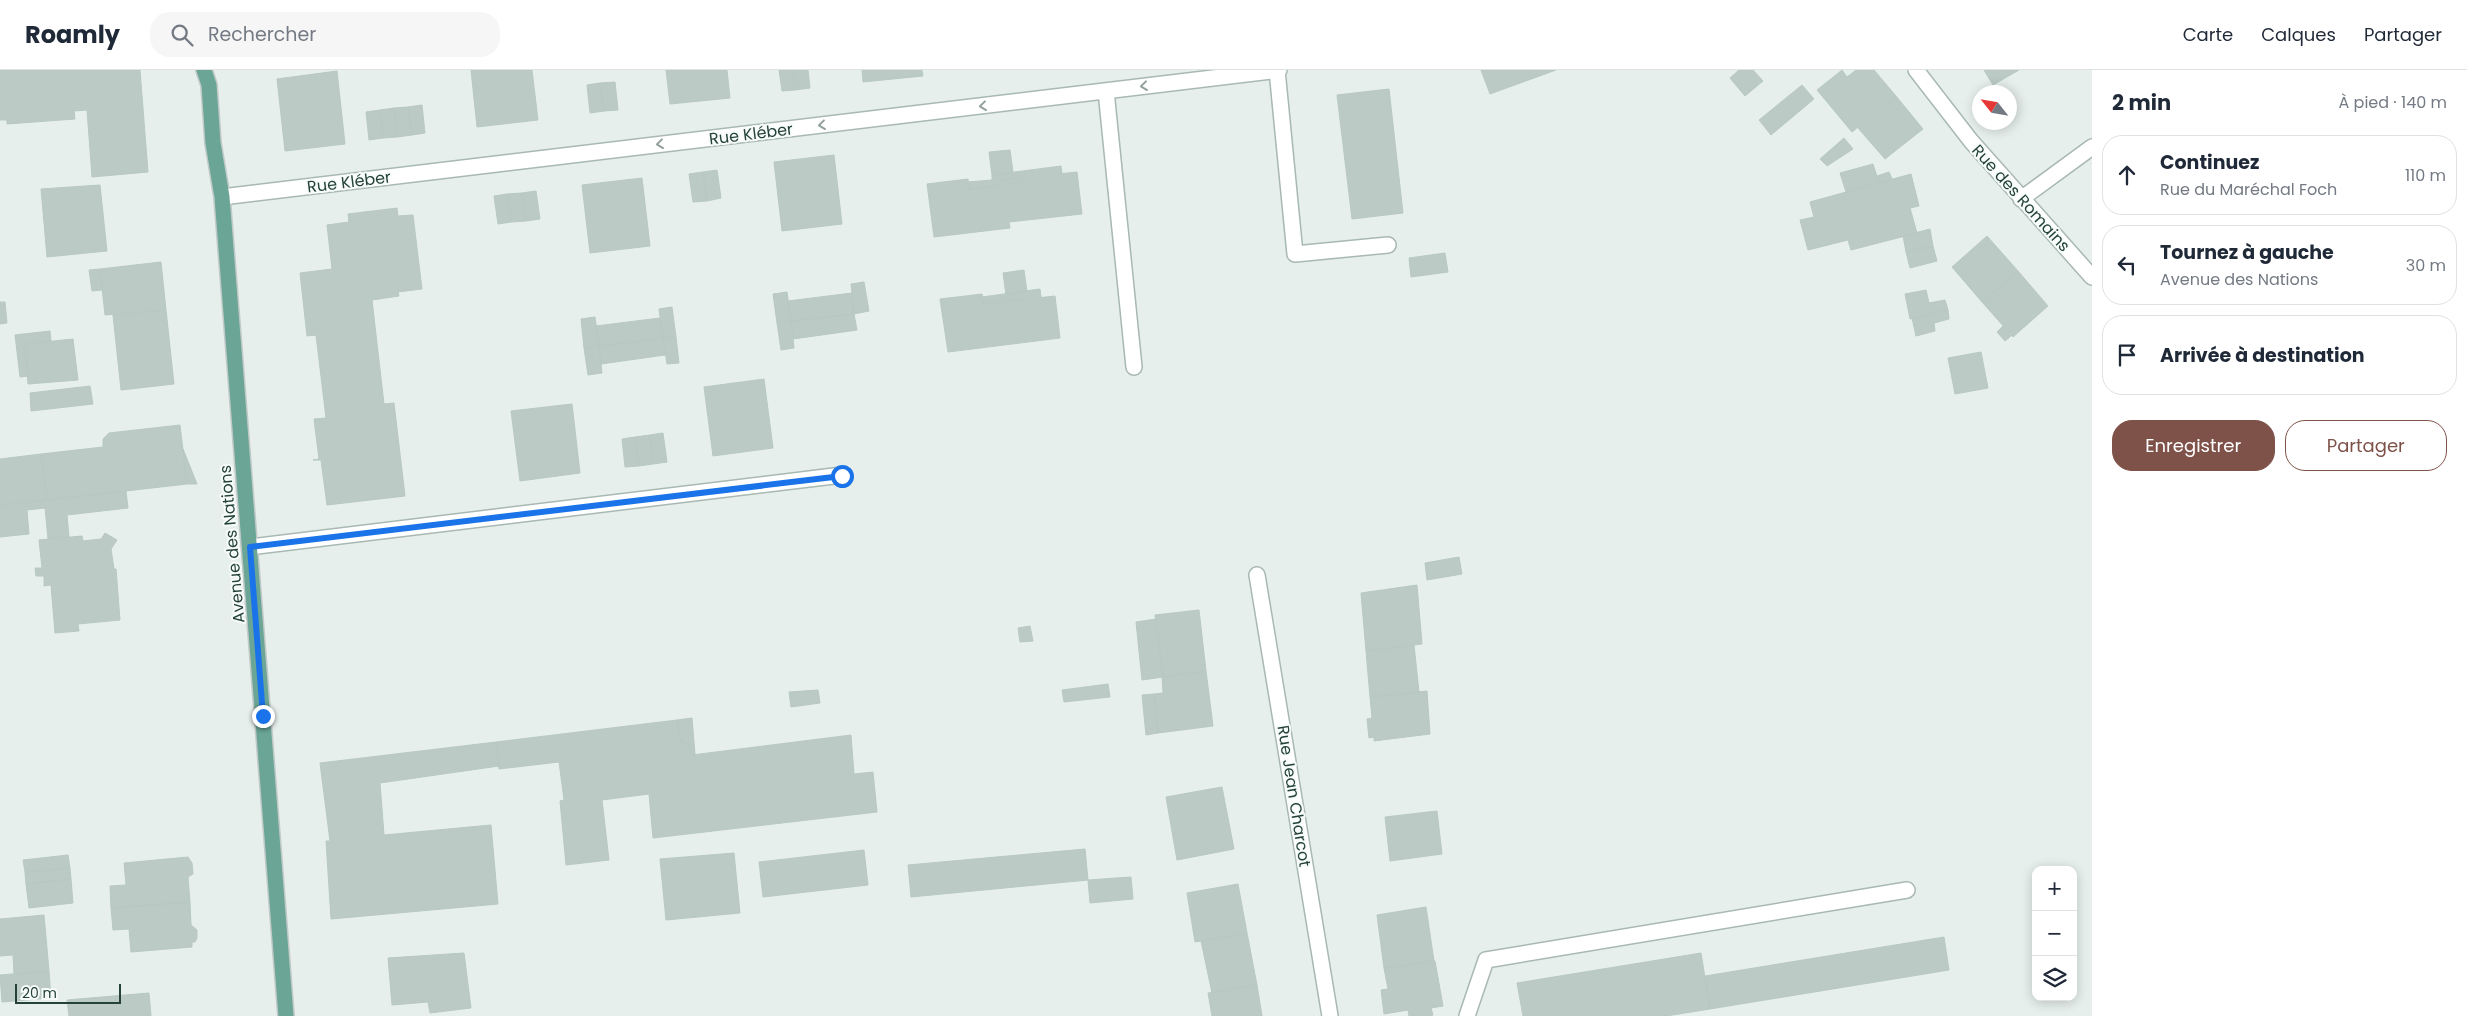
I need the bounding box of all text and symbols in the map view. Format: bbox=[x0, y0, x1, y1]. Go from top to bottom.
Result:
search box bbox=[150, 12, 500, 57]
text: Roamly bbox=[25, 18, 120, 51]
icon: search bbox=[168, 21, 196, 49]
text: Rechercher bbox=[208, 21, 316, 48]
text: Carte bbox=[2183, 22, 2233, 47]
text: Calques bbox=[2261, 22, 2336, 47]
text: Partager bbox=[2364, 22, 2442, 47]
one-way arrow bbox=[1140, 80, 1148, 91]
north arrow bbox=[1972, 85, 2017, 130]
text: 2 min bbox=[2112, 88, 2171, 117]
text: À pied · 140 m bbox=[2339, 91, 2447, 114]
one-way arrow bbox=[979, 100, 987, 111]
street label: Rue Kléber bbox=[708, 117, 794, 151]
one-way arrow bbox=[817, 119, 825, 130]
one-way arrow bbox=[656, 139, 665, 149]
street label: Rue des Romains bbox=[1967, 139, 2075, 257]
text: Continuez bbox=[2160, 149, 2259, 176]
icon: ahead bbox=[2113, 161, 2141, 189]
text: 110 m bbox=[2405, 164, 2446, 187]
street label: Rue Kléber bbox=[306, 165, 392, 199]
text: Rue du Maréchal Foch bbox=[2160, 178, 2337, 201]
text: Tournez à gauche bbox=[2160, 239, 2334, 266]
icon: left bbox=[2113, 251, 2141, 279]
text: 30 m bbox=[2406, 254, 2446, 277]
text: Avenue des Nations bbox=[2160, 268, 2318, 291]
icon: arrive bbox=[2113, 341, 2141, 369]
text: Arrivée à destination bbox=[2160, 342, 2365, 369]
button: Enregistrer bbox=[2112, 420, 2275, 471]
button: Partager bbox=[2285, 420, 2447, 471]
street label: Avenue des Nations bbox=[214, 464, 250, 624]
route start bbox=[831, 465, 854, 488]
route end bbox=[252, 705, 275, 728]
street label: Rue Jean Charcot bbox=[1271, 724, 1317, 869]
map controls bbox=[2032, 866, 2077, 1001]
button: + bbox=[2032, 866, 2077, 911]
button: − bbox=[2032, 911, 2077, 956]
button: layers bbox=[2032, 956, 2077, 1001]
scale bar bbox=[15, 981, 121, 1004]
text: 20 m bbox=[22, 983, 57, 1003]

